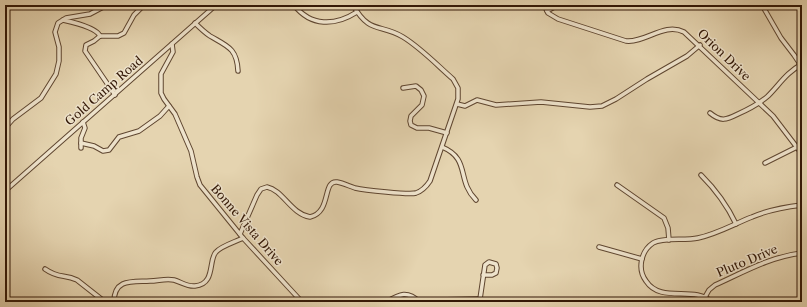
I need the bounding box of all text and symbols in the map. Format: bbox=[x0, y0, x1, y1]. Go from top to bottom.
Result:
street label: Orion Drive bbox=[695, 26, 754, 84]
street label: Gold Camp Road bbox=[62, 52, 146, 128]
street label: Bonne Vista Drive bbox=[208, 181, 287, 268]
street label: Pluto Drive bbox=[714, 241, 780, 280]

